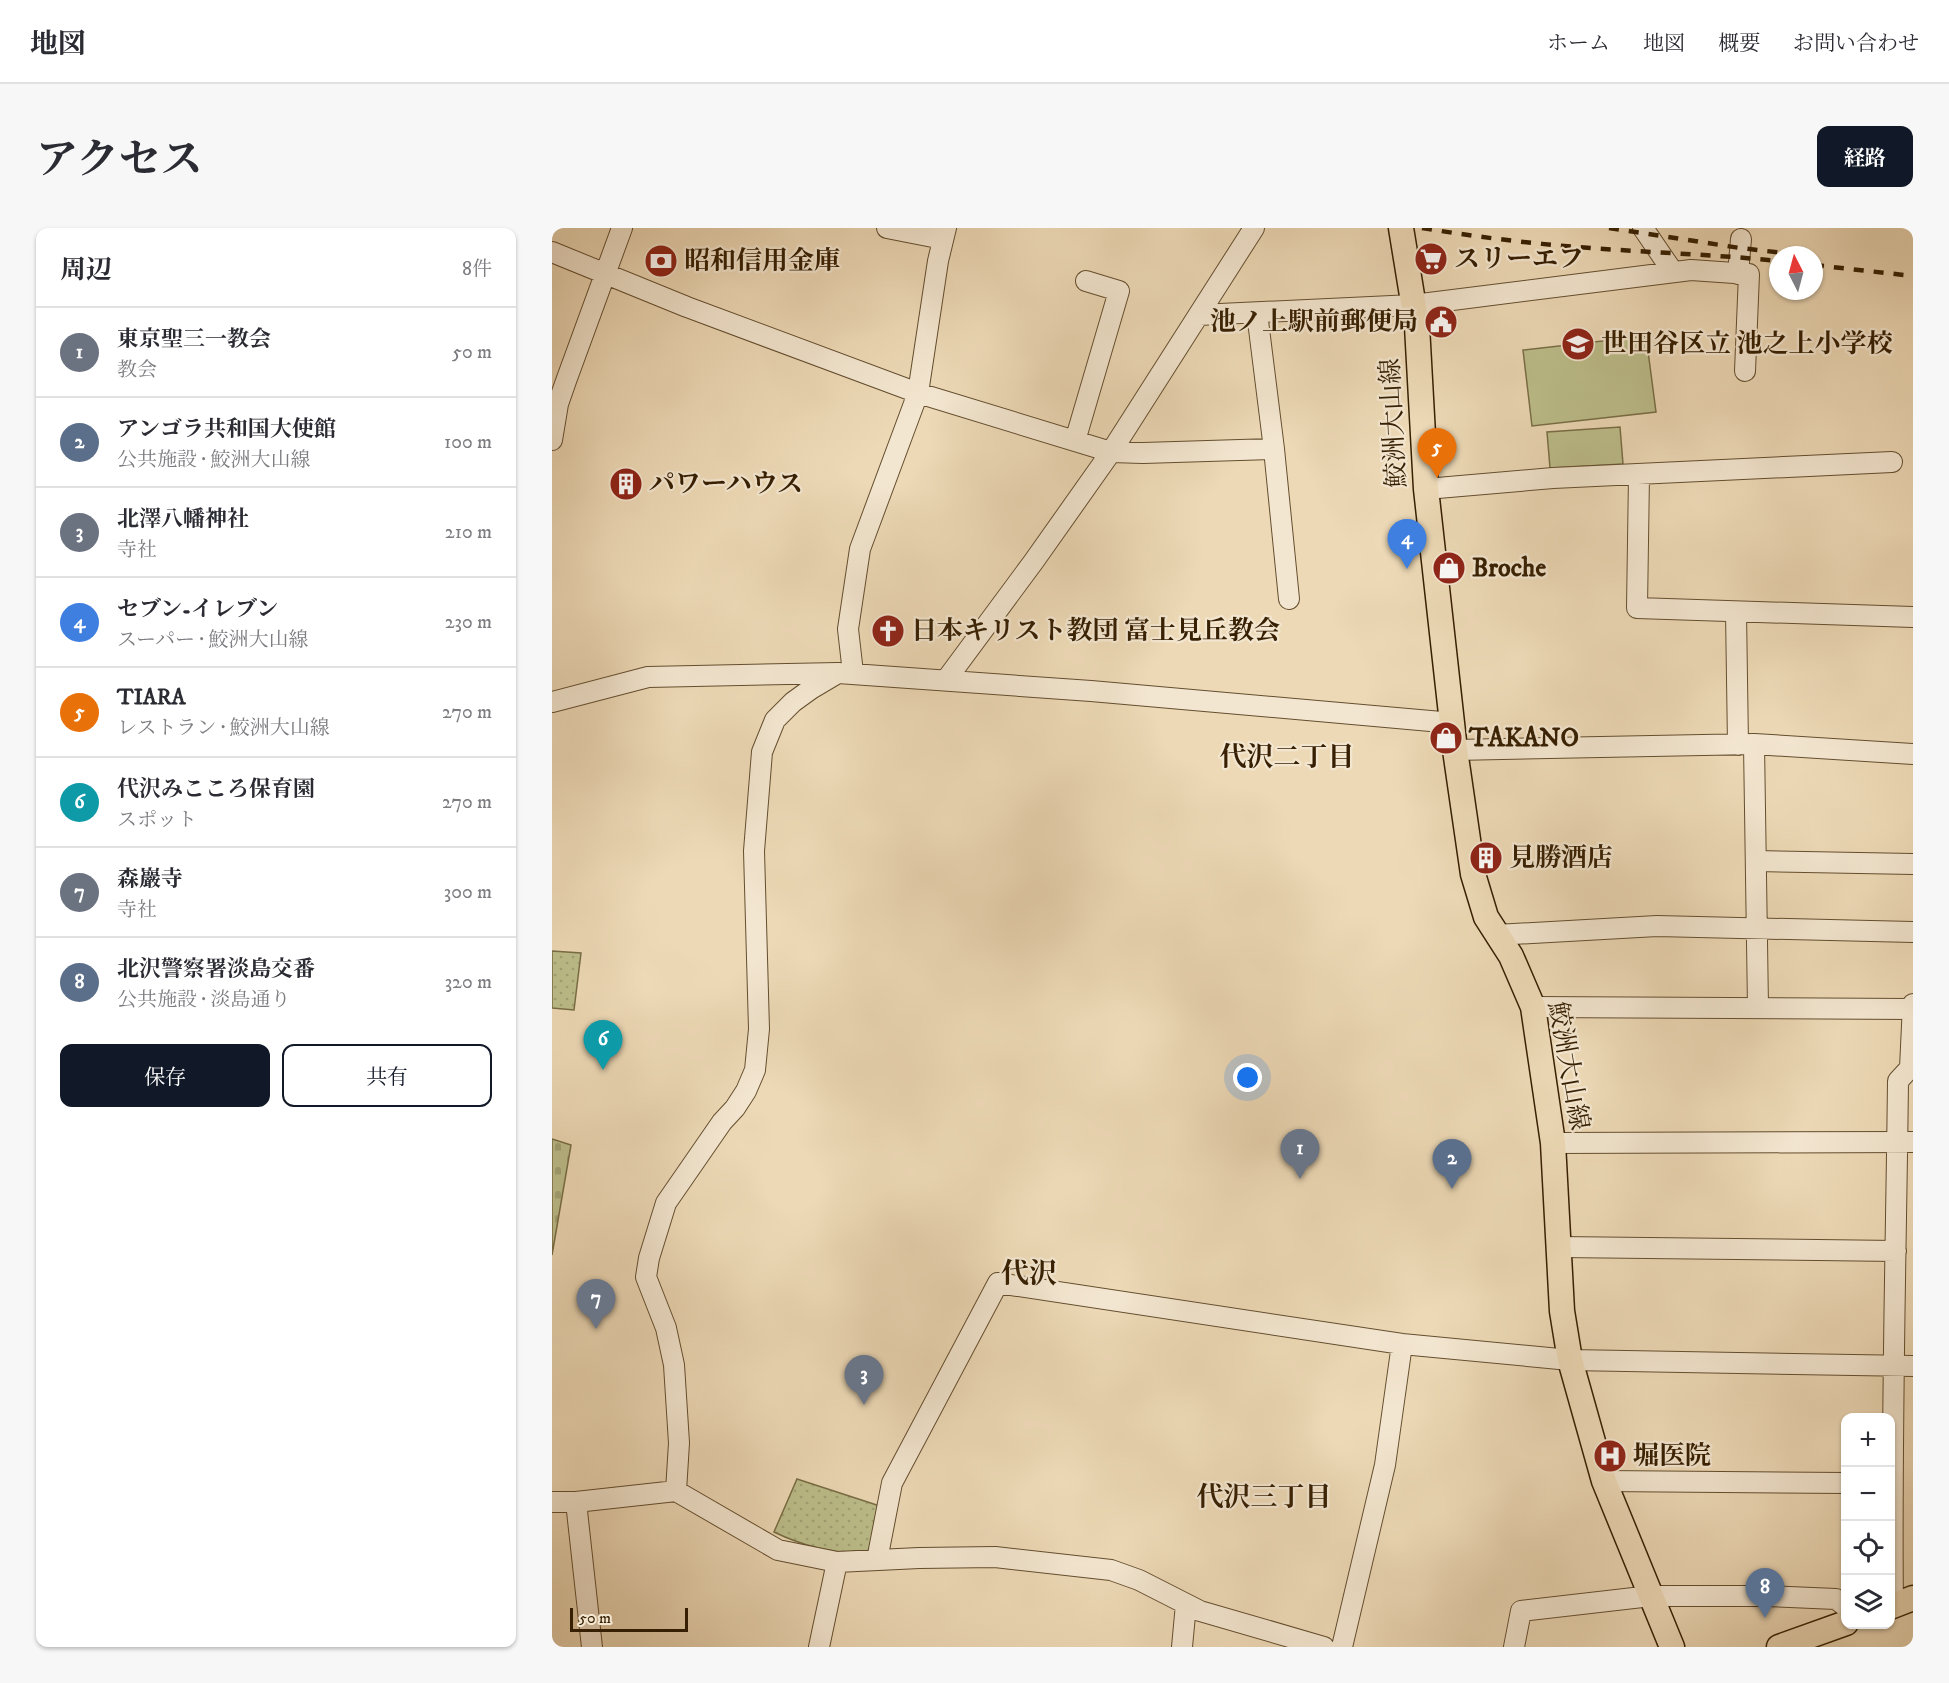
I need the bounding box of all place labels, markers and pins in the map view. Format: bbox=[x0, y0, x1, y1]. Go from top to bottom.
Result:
supermarket icon: スリーエフ bbox=[1413, 241, 1449, 277]
bank icon: 昭和信用金庫 bbox=[643, 243, 679, 279]
place label: スリーエフ bbox=[1454, 243, 1584, 276]
place label: 昭和信用金庫 bbox=[684, 245, 840, 278]
public building icon: 池ノ上駅前郵便局 bbox=[1423, 304, 1459, 340]
place label: 池ノ上駅前郵便局 bbox=[1210, 306, 1418, 339]
school or university icon: 世田谷区立 池之上小学校 bbox=[1560, 326, 1596, 362]
place label: 世田谷区立 池之上小学校 bbox=[1601, 328, 1893, 361]
pin: 5 bbox=[1418, 428, 1456, 478]
building icon: パワーハウス bbox=[608, 466, 644, 502]
place label: パワーハウス bbox=[649, 468, 803, 501]
pin: 4 bbox=[1388, 520, 1426, 569]
shop icon: Broche bbox=[1431, 550, 1467, 586]
place label: Broche bbox=[1472, 552, 1546, 585]
church icon: 日本キリスト教団 富士見丘教会 bbox=[870, 613, 906, 649]
place label: 日本キリスト教団 富士見丘教会 bbox=[911, 615, 1280, 648]
shop icon: TAKANO bbox=[1428, 720, 1464, 756]
place label: TAKANO bbox=[1468, 722, 1579, 755]
building icon: 見勝酒店 bbox=[1468, 840, 1504, 876]
place label: 見勝酒店 bbox=[1509, 842, 1613, 875]
pin: 6 bbox=[584, 1020, 622, 1070]
pin: 1 bbox=[1280, 1130, 1320, 1179]
pin: 2 bbox=[1432, 1140, 1472, 1189]
pin: 7 bbox=[576, 1280, 615, 1329]
pin: 3 bbox=[844, 1356, 884, 1405]
hospital icon: 堀医院 bbox=[1592, 1438, 1628, 1474]
place label: 堀医院 bbox=[1633, 1440, 1711, 1473]
pin: 8 bbox=[1746, 1568, 1784, 1618]

